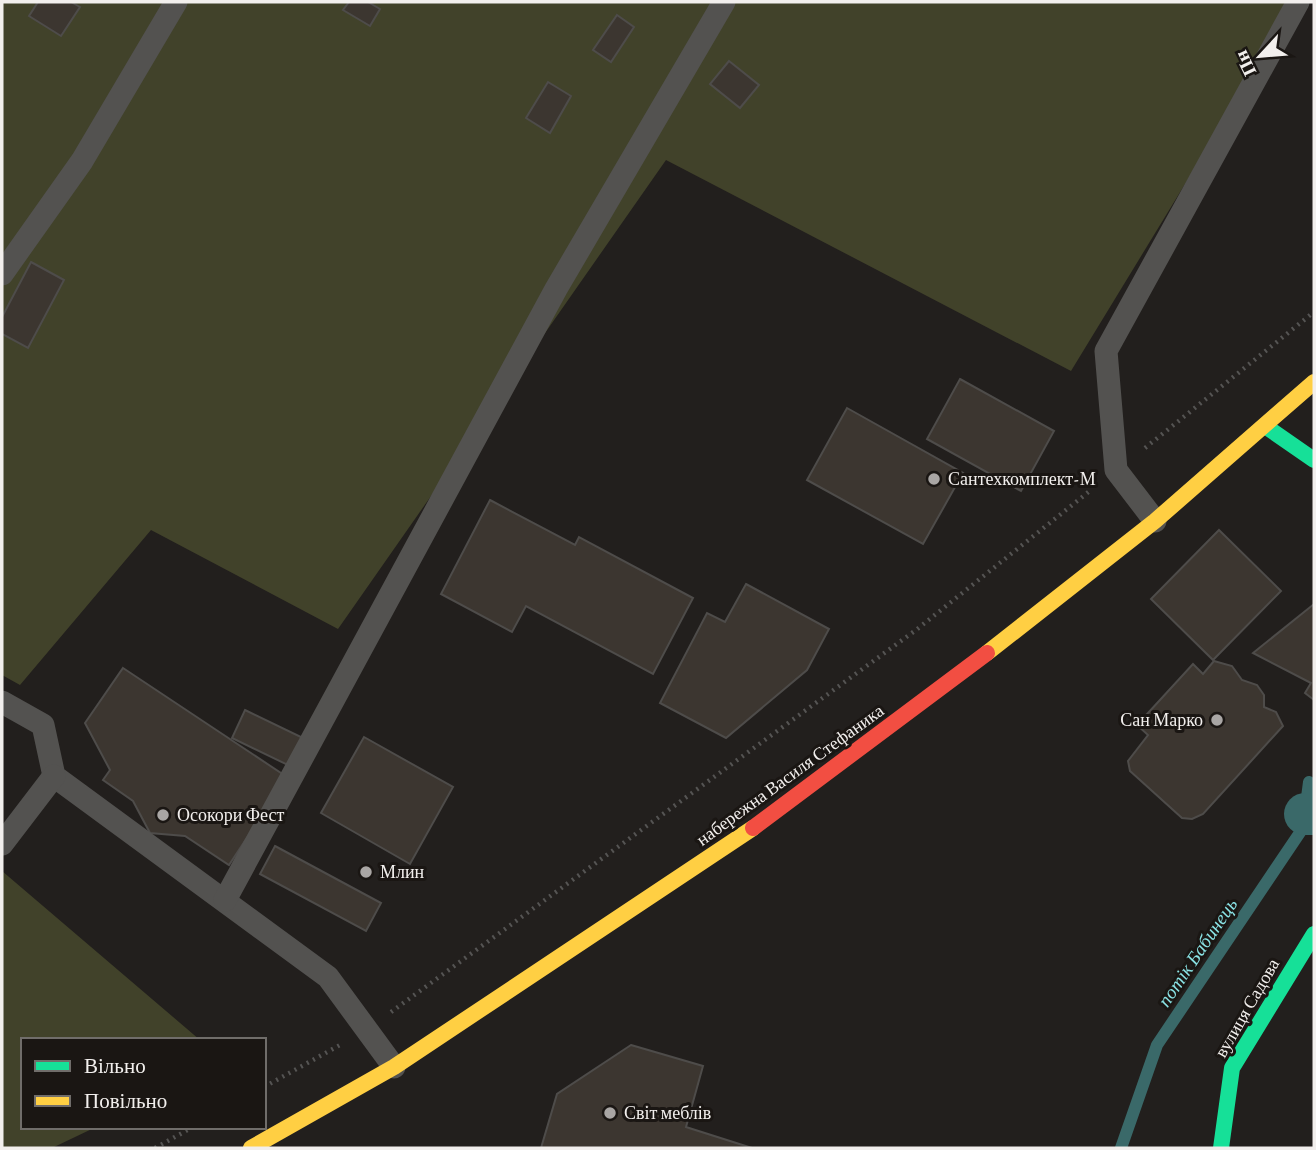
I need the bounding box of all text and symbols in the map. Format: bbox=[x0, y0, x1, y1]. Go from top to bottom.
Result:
north arrow bbox=[1225, 21, 1295, 91]
text: Пн bbox=[1230, 47, 1260, 79]
place label: Сантехкомплект-М bbox=[948, 469, 1096, 489]
marker: Сантехкомплект-М bbox=[926, 471, 942, 487]
street label: набережна Василя Стефаника bbox=[693, 700, 887, 850]
place label: Сан Марко bbox=[1120, 710, 1203, 730]
marker: Сан Марко bbox=[1209, 712, 1225, 728]
place label: Осокори Фест bbox=[177, 805, 284, 825]
marker: Осокори Фест bbox=[155, 807, 171, 823]
place label: Млин bbox=[380, 862, 425, 882]
marker: Млин bbox=[358, 864, 374, 880]
water label: потік Бабинець bbox=[1153, 894, 1242, 1010]
street label: вулиця Садова bbox=[1211, 955, 1283, 1061]
legend bbox=[21, 1038, 266, 1129]
text: Вільно bbox=[84, 1054, 146, 1078]
text: Повільно bbox=[84, 1089, 167, 1113]
place label: Світ меблів bbox=[624, 1103, 711, 1123]
marker: Світ меблів bbox=[602, 1105, 618, 1121]

